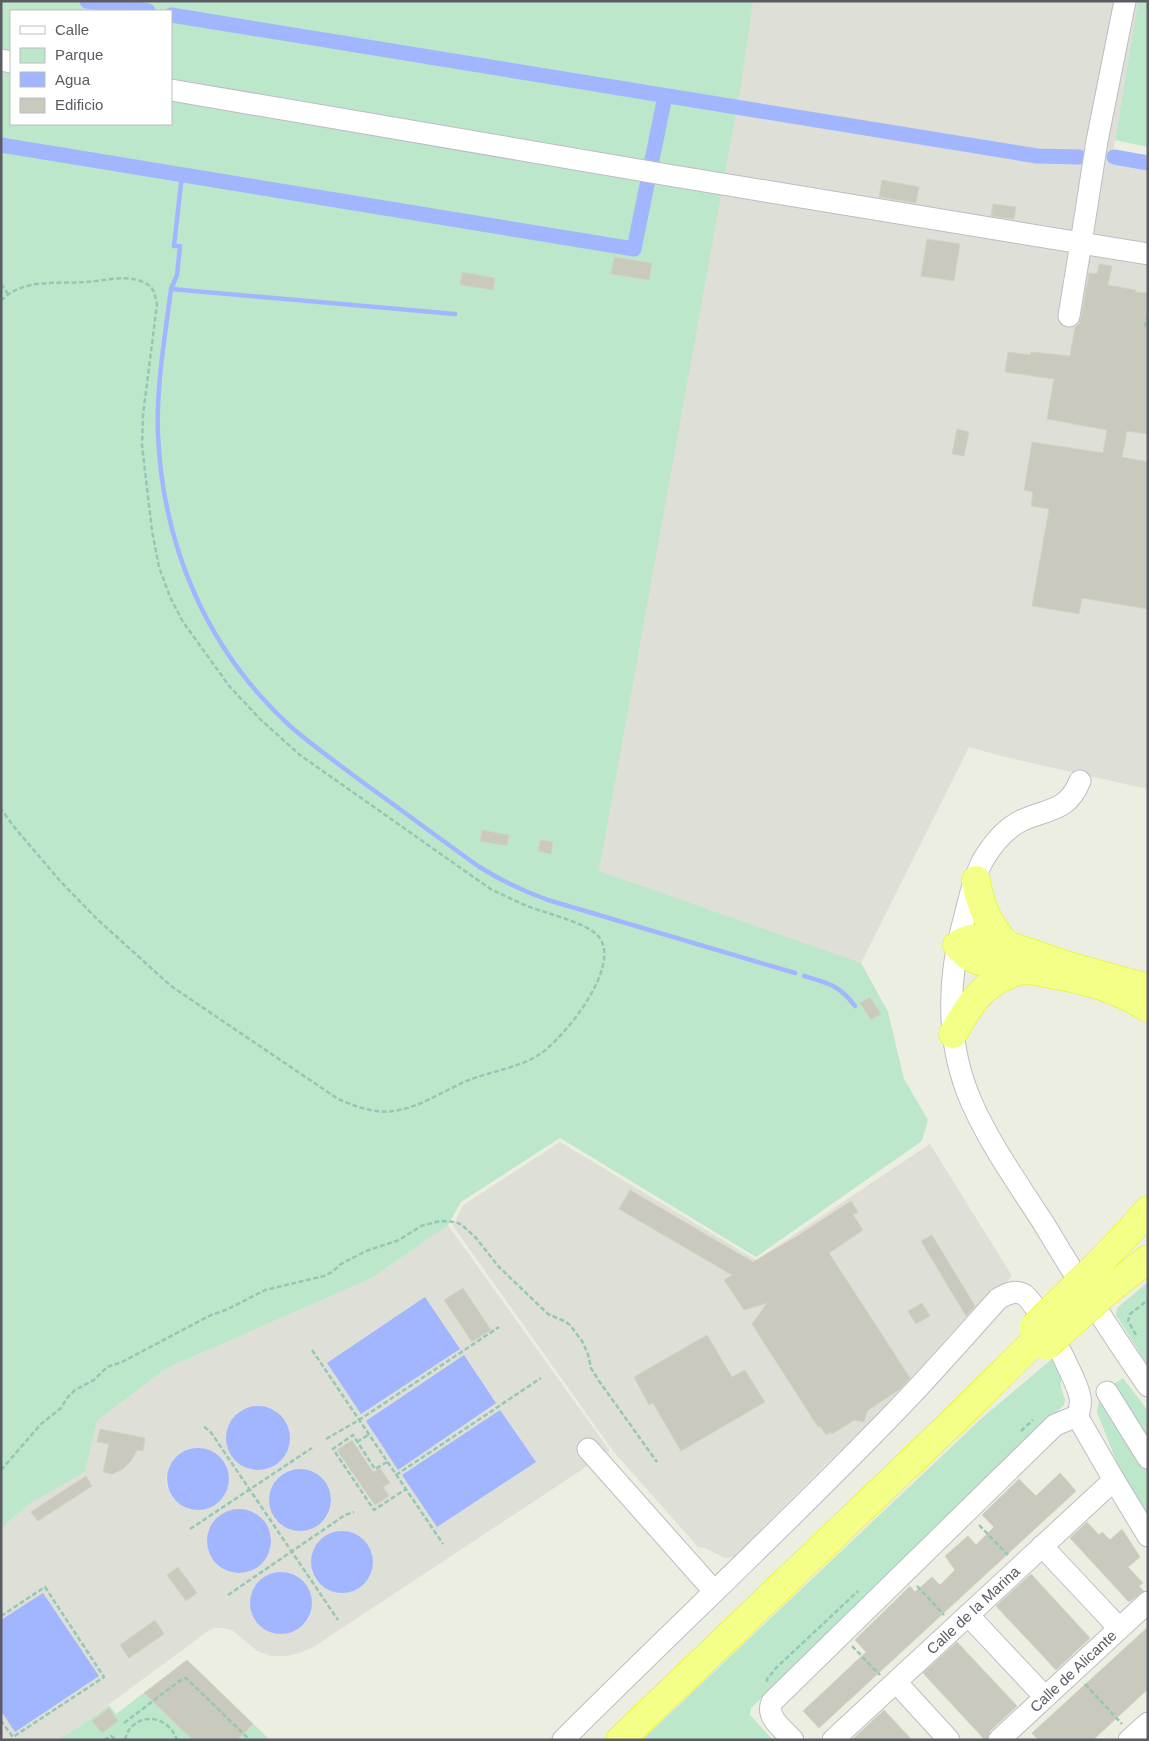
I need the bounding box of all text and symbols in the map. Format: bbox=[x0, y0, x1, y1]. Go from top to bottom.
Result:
legend bbox=[10, 10, 172, 125]
text: Calle bbox=[55, 21, 89, 38]
text: Parque bbox=[55, 46, 103, 63]
text: Agua bbox=[55, 71, 91, 88]
text: Edificio bbox=[55, 96, 103, 113]
street label: Calle de la Marina bbox=[923, 1562, 1023, 1657]
street label: Calle de Alicante bbox=[1026, 1627, 1120, 1715]

